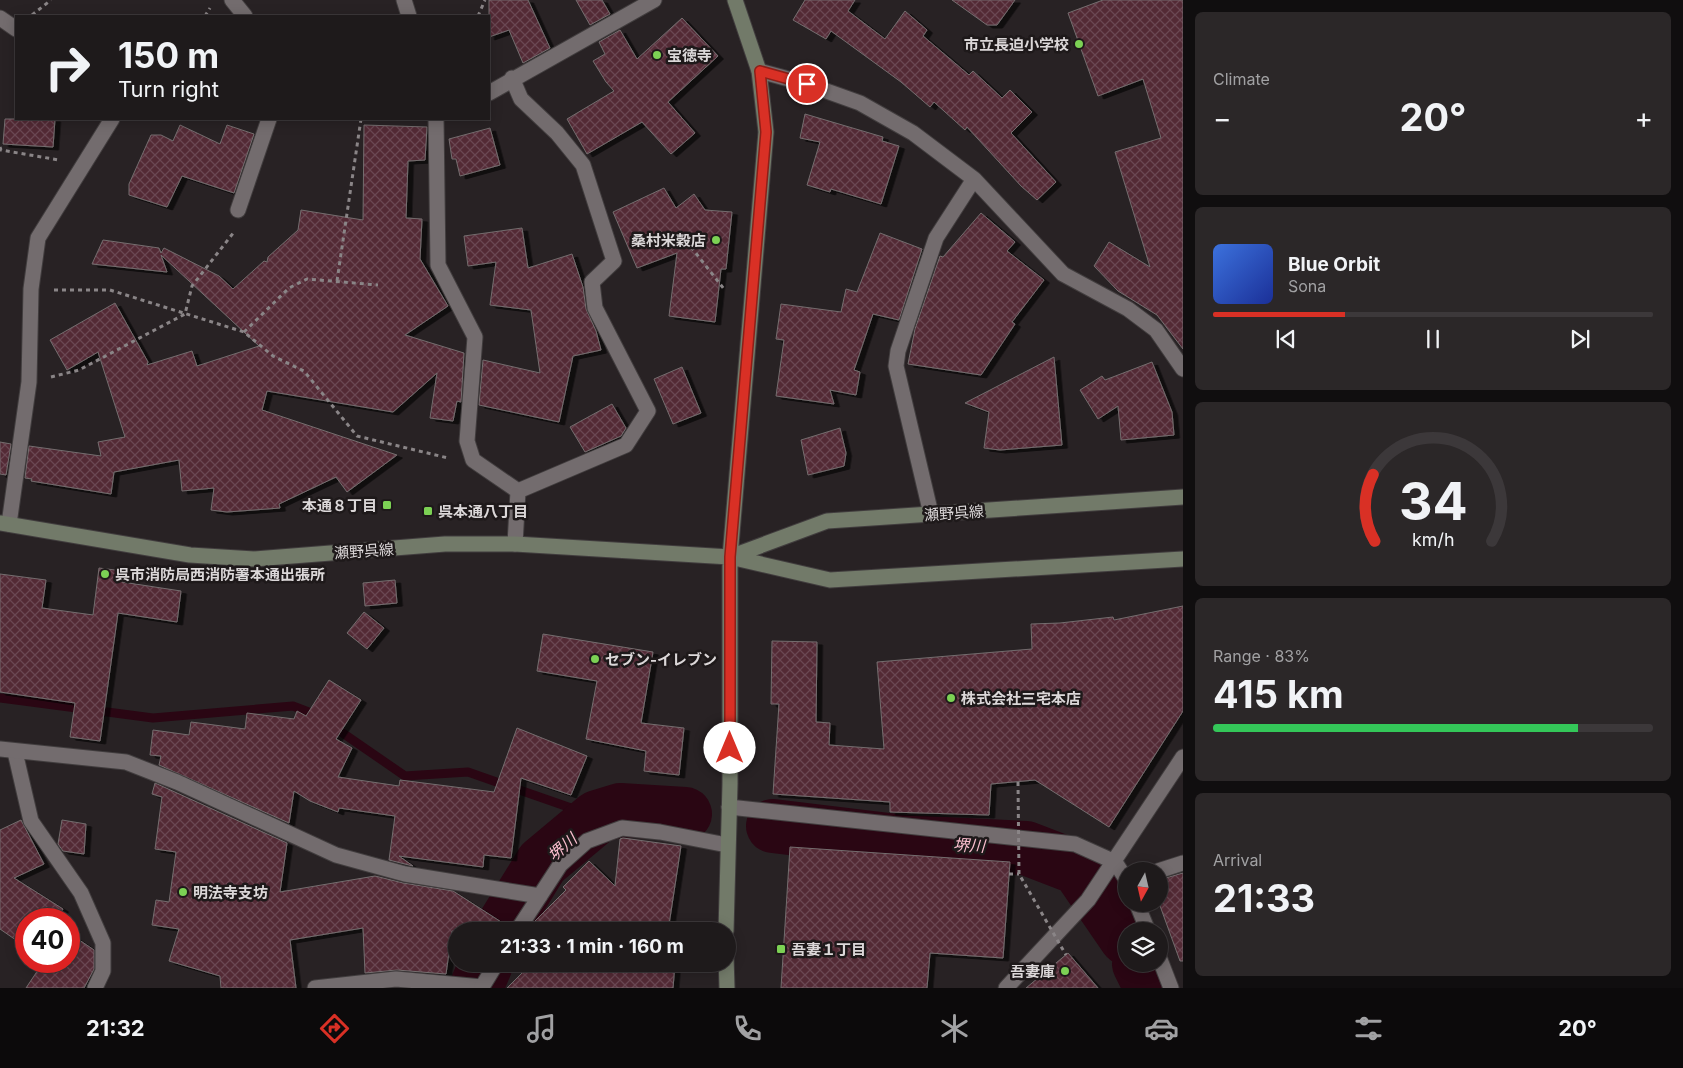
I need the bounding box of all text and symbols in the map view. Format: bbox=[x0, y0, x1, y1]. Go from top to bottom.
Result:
text: 150 m bbox=[118, 34, 219, 76]
icon: right bbox=[35, 35, 100, 100]
place label: 市立長迫小学校 bbox=[964, 35, 1069, 54]
marker: 市立長迫小学校 bbox=[1073, 38, 1085, 50]
place label: 宝徳寺 bbox=[667, 46, 712, 65]
marker: 宝徳寺 bbox=[651, 49, 663, 61]
pin bbox=[786, 63, 828, 105]
text: Climate bbox=[1213, 69, 1270, 89]
icon: arrive bbox=[793, 70, 821, 98]
text: Turn right bbox=[118, 76, 219, 102]
text: 20° bbox=[1399, 94, 1467, 140]
text: − bbox=[1213, 101, 1232, 135]
text: + bbox=[1634, 101, 1653, 135]
place label: 桑村米穀店 bbox=[631, 231, 706, 250]
marker: 桑村米穀店 bbox=[710, 234, 722, 246]
text: Blue Orbit bbox=[1288, 253, 1380, 276]
text: Sona bbox=[1288, 276, 1326, 296]
icon: previous bbox=[1272, 325, 1300, 353]
icon: pause bbox=[1419, 325, 1447, 353]
icon: next bbox=[1566, 325, 1594, 353]
text: 34 bbox=[1399, 470, 1467, 533]
place label: 本通８丁目 bbox=[302, 496, 377, 515]
marker: 本通８丁目 bbox=[381, 499, 393, 511]
street label: 瀬野呉線 bbox=[923, 501, 985, 525]
place label: 呉本通八丁目 bbox=[438, 502, 528, 521]
marker: 呉本通八丁目 bbox=[422, 505, 434, 517]
text: km/h bbox=[1412, 529, 1454, 550]
street label: 瀬野呉線 bbox=[333, 539, 395, 563]
place label: 呉市消防局西消防署本通出張所 bbox=[115, 565, 325, 584]
marker: 呉市消防局西消防署本通出張所 bbox=[99, 568, 111, 580]
text: Range · 83% bbox=[1213, 646, 1310, 666]
place label: セブン-イレブン bbox=[605, 650, 717, 669]
marker: セブン-イレブン bbox=[589, 653, 601, 665]
text: 415 km bbox=[1213, 671, 1344, 717]
place label: 株式会社三宅本店 bbox=[961, 689, 1081, 708]
marker: 株式会社三宅本店 bbox=[945, 692, 957, 704]
position arrow bbox=[703, 721, 755, 773]
water label: 堺川 bbox=[543, 828, 582, 865]
water label: 堺川 bbox=[952, 834, 987, 856]
text: Arrival bbox=[1213, 850, 1262, 870]
north arrow bbox=[1118, 862, 1168, 912]
map controls bbox=[1118, 862, 1168, 972]
text: 21:33 bbox=[1213, 875, 1315, 921]
place label: 明法寺支坊 bbox=[193, 883, 268, 902]
marker: 明法寺支坊 bbox=[177, 886, 189, 898]
speed limit sign: 40 bbox=[15, 908, 80, 973]
button: layers bbox=[1118, 922, 1168, 972]
text: 21:33 · 1 min · 160 m bbox=[500, 935, 684, 958]
place label: 吾妻１丁目 bbox=[791, 940, 866, 959]
marker: 吾妻１丁目 bbox=[775, 943, 787, 955]
place label: 吾妻庫 bbox=[1010, 962, 1055, 981]
marker: 吾妻庫 bbox=[1059, 965, 1071, 977]
icon: directions bbox=[317, 1011, 352, 1046]
icon: music bbox=[524, 1011, 559, 1046]
icon: phone bbox=[730, 1011, 765, 1046]
icon: climate bbox=[937, 1011, 972, 1046]
icon: car bbox=[1144, 1011, 1179, 1046]
icon: filters bbox=[1351, 1011, 1386, 1046]
text: 21:32 bbox=[86, 1015, 145, 1041]
text: 20° bbox=[1558, 1015, 1597, 1041]

